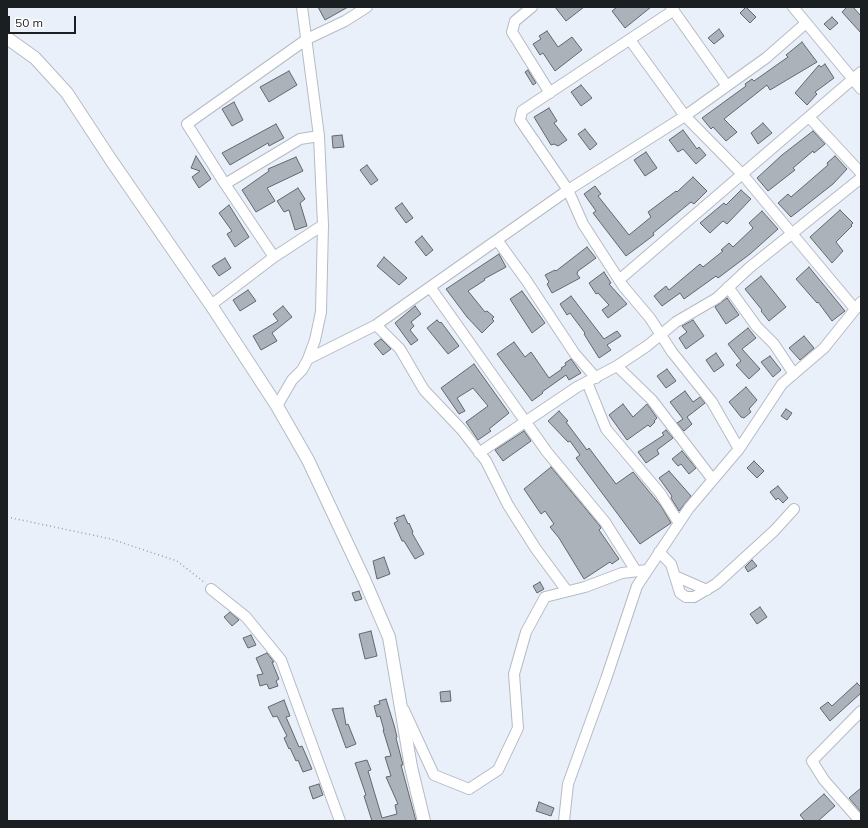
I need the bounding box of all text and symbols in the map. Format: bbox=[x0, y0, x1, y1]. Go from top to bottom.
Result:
scale bar bbox=[10, 8, 78, 34]
text: 50 m bbox=[15, 15, 43, 30]

